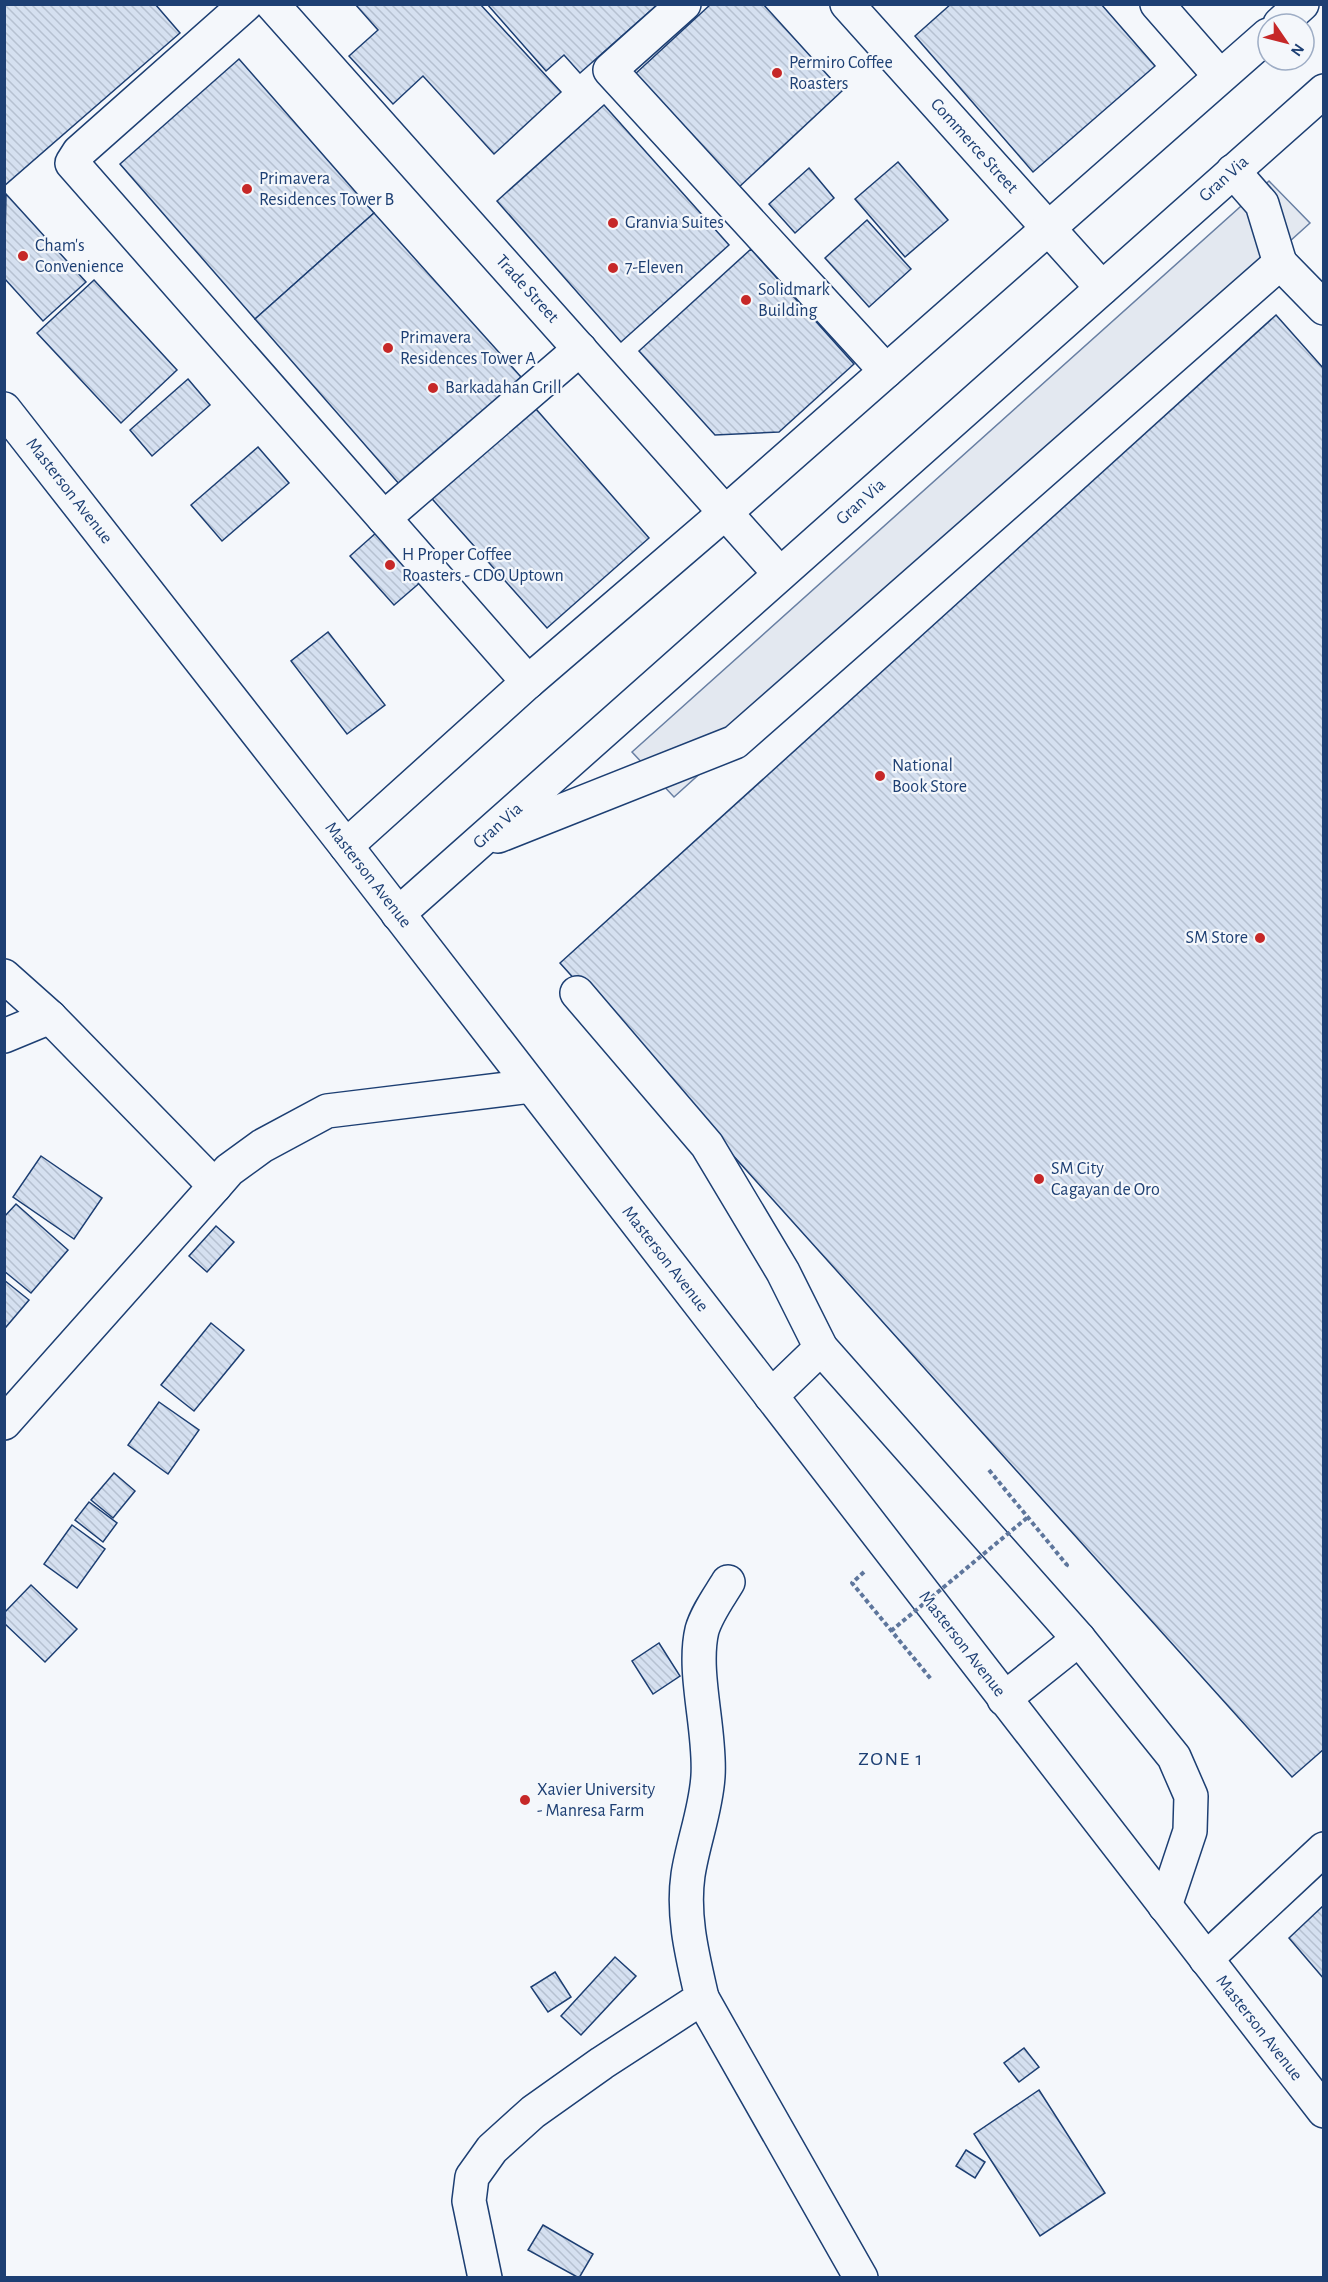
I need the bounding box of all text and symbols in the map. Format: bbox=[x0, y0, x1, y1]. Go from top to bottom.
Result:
north arrow bbox=[1256, 12, 1316, 72]
text: N bbox=[1288, 41, 1307, 59]
place label: Permiro Coffee Roasters bbox=[789, 54, 893, 93]
marker: Permiro Coffee Roasters bbox=[770, 66, 784, 80]
street label: Commerce Street bbox=[927, 95, 1021, 197]
street label: Gran Via bbox=[1196, 152, 1252, 206]
place label: Primavera Residences Tower B bbox=[259, 170, 394, 209]
marker: Primavera Residences Tower B bbox=[240, 182, 254, 196]
place label: Granvia Suites bbox=[625, 214, 724, 232]
marker: Granvia Suites bbox=[606, 216, 620, 230]
place label: Cham's Convenience bbox=[35, 237, 124, 276]
marker: Cham's Convenience bbox=[16, 249, 30, 263]
street label: Trade Street bbox=[492, 252, 562, 327]
place label: 7-Eleven bbox=[625, 259, 684, 277]
marker: 7-Eleven bbox=[606, 261, 620, 275]
place label: Solidmark Building bbox=[758, 281, 830, 320]
marker: Solidmark Building bbox=[739, 293, 753, 307]
place label: Primavera Residences Tower A bbox=[400, 329, 537, 368]
marker: Primavera Residences Tower A bbox=[381, 341, 395, 355]
place label: Barkadahan Grill bbox=[445, 379, 562, 397]
marker: Barkadahan Grill bbox=[426, 381, 440, 395]
street label: Masterson Avenue bbox=[22, 435, 116, 547]
street label: Gran Via bbox=[833, 475, 889, 529]
place label: H Proper Coffee Roasters - CDO Uptown bbox=[402, 546, 564, 585]
marker: H Proper Coffee Roasters - CDO Uptown bbox=[383, 558, 397, 572]
place label: National Book Store bbox=[892, 757, 967, 796]
marker: National Book Store bbox=[873, 769, 887, 783]
street label: Gran Via bbox=[470, 799, 526, 853]
street label: Masterson Avenue bbox=[321, 819, 415, 931]
place label: SM Store bbox=[1186, 929, 1248, 947]
marker: SM Store bbox=[1253, 931, 1267, 945]
place label: SM City Cagayan de Oro bbox=[1051, 1160, 1160, 1199]
marker: SM City Cagayan de Oro bbox=[1032, 1172, 1046, 1186]
street label: Masterson Avenue bbox=[618, 1203, 712, 1315]
street label: Masterson Avenue bbox=[915, 1588, 1009, 1700]
district label: ZONE 1 bbox=[858, 1749, 924, 1769]
place label: Xavier University - Manresa Farm bbox=[537, 1781, 655, 1820]
marker: Xavier University - Manresa Farm bbox=[518, 1793, 532, 1807]
street label: Masterson Avenue bbox=[1212, 1972, 1306, 2084]

